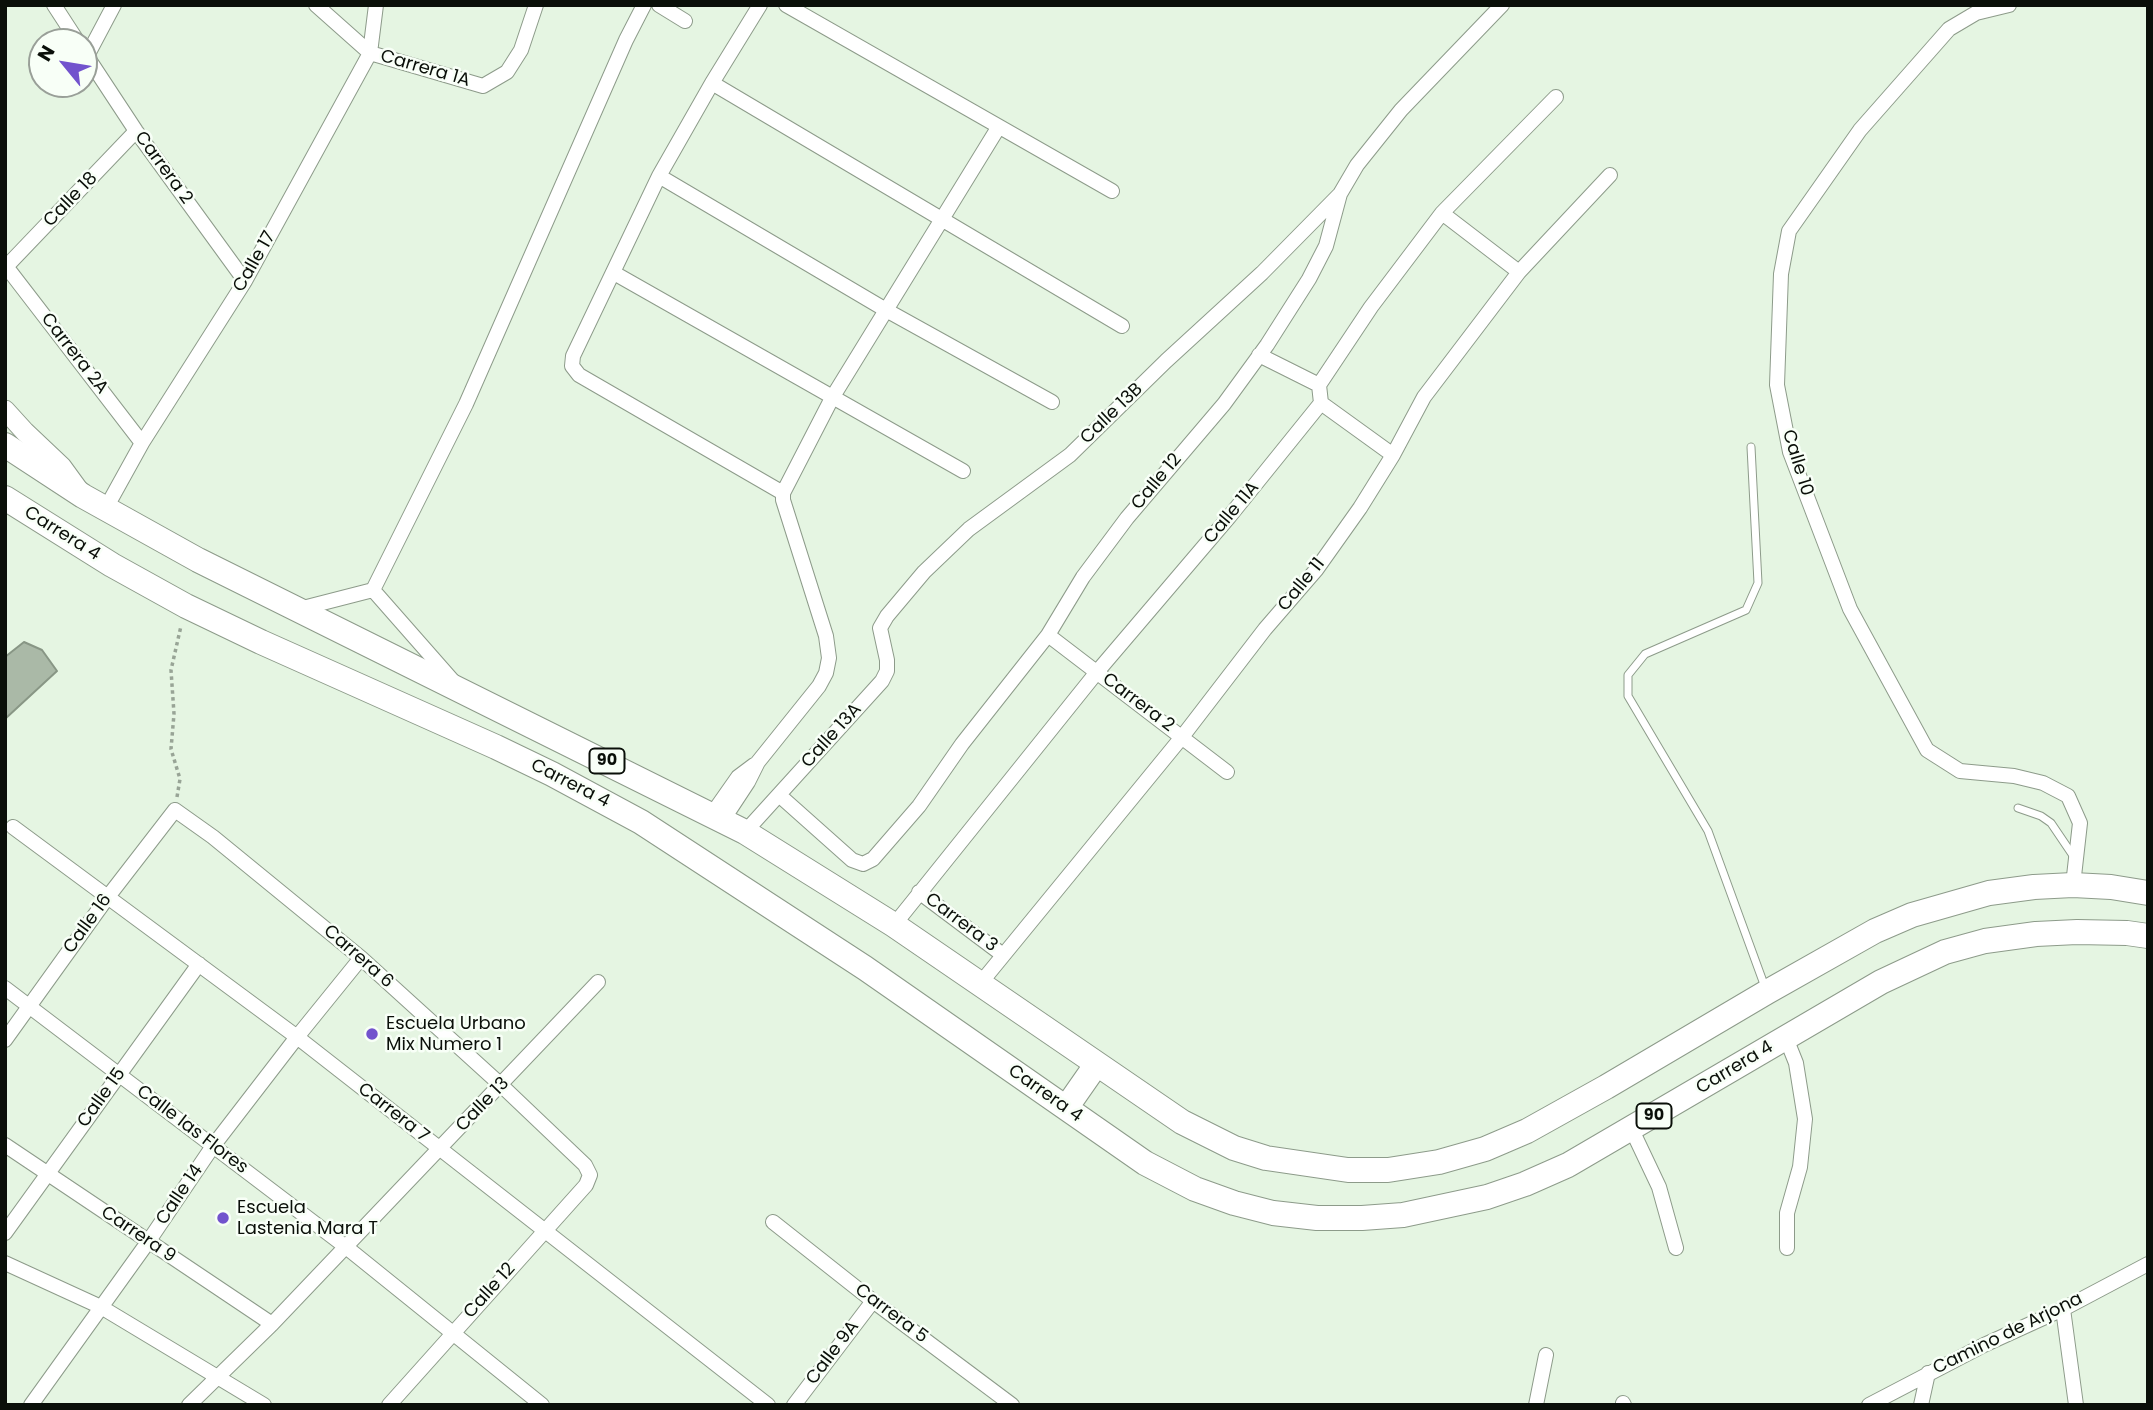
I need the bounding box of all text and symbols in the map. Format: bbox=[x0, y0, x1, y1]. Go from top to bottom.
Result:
north arrow bbox=[28, 28, 98, 98]
text: N bbox=[31, 40, 61, 66]
street label: Carrera 1A bbox=[378, 46, 472, 92]
street label: Carrera 2 bbox=[129, 127, 197, 209]
street label: Calle 18 bbox=[40, 168, 102, 232]
street label: Calle 17 bbox=[229, 228, 281, 296]
street label: Carrera 2A bbox=[36, 309, 112, 399]
street label: Calle 13B bbox=[1076, 379, 1148, 449]
street label: Calle 10 bbox=[1777, 427, 1817, 499]
street label: Calle 12 bbox=[1127, 449, 1187, 515]
street label: Calle 11A bbox=[1200, 478, 1264, 548]
street label: Carrera 4 bbox=[20, 502, 104, 566]
street label: Calle 11 bbox=[1274, 554, 1330, 616]
street label: Carrera 2 bbox=[1098, 669, 1178, 737]
street label: Calle 13A bbox=[797, 699, 867, 773]
road number: 90 bbox=[590, 748, 624, 774]
street label: Carrera 4 bbox=[527, 755, 613, 813]
street label: Carrera 3 bbox=[921, 889, 1001, 957]
street label: Calle 16 bbox=[59, 890, 117, 958]
street label: Carrera 6 bbox=[319, 921, 397, 993]
place label: Escuela Urbano Mix Numero 1 bbox=[386, 1013, 526, 1056]
marker: Escuela Urbano Mix Numero 1 bbox=[364, 1026, 380, 1042]
street label: Carrera 4 bbox=[1693, 1037, 1777, 1099]
street label: Carrera 4 bbox=[1004, 1061, 1086, 1127]
street label: Calle 15 bbox=[73, 1064, 131, 1132]
street label: Calle 13 bbox=[452, 1073, 514, 1137]
street label: Carrera 7 bbox=[353, 1079, 433, 1147]
street label: Calle las Flores bbox=[132, 1081, 252, 1179]
road number: 90 bbox=[1636, 1104, 1672, 1128]
street label: Calle 14 bbox=[152, 1161, 208, 1229]
place label: Escuela Lastenia Mara T bbox=[237, 1197, 378, 1240]
street label: Carrera 9 bbox=[96, 1202, 180, 1268]
marker: Escuela Lastenia Mara T bbox=[215, 1210, 231, 1226]
street label: Calle 12 bbox=[460, 1259, 520, 1323]
street label: Carrera 5 bbox=[850, 1280, 932, 1348]
street label: Camino de Arjona bbox=[1930, 1288, 2086, 1380]
street label: Calle 9A bbox=[802, 1317, 864, 1389]

